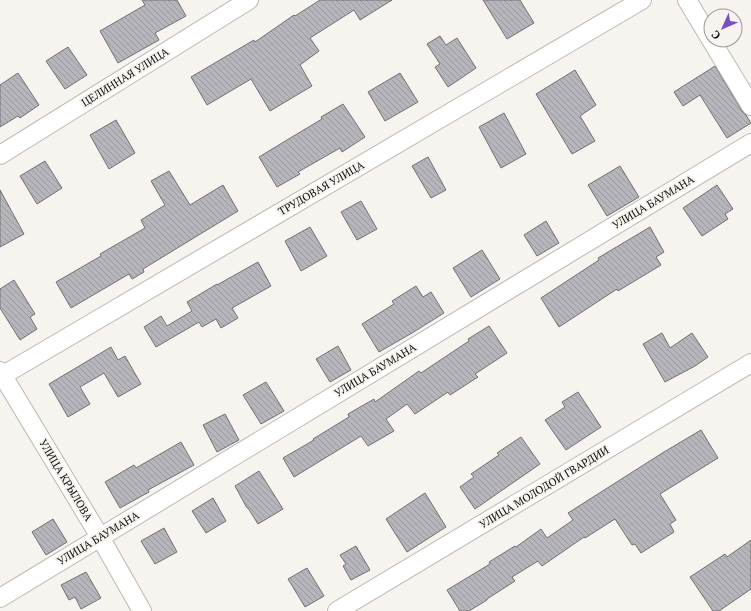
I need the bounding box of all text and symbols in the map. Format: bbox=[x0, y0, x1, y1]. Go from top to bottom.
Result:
north arrow bbox=[703, 8, 743, 48]
text: С bbox=[708, 28, 723, 43]
street label: ЦЕЛИННАЯ УЛИЦА bbox=[79, 44, 172, 110]
street label: ТРУДОВАЯ УЛИЦА bbox=[276, 157, 367, 218]
street label: УЛИЦА БАУМАНА bbox=[610, 172, 697, 232]
street label: УЛИЦА БАУМАНА bbox=[332, 340, 419, 400]
street label: УЛИЦА КРЫЛОВА bbox=[36, 437, 96, 524]
street label: УЛИЦА МОЛОДОЙ ГВАРДИИ bbox=[477, 443, 611, 531]
street label: УЛИЦА БАУМАНА bbox=[55, 508, 142, 568]

